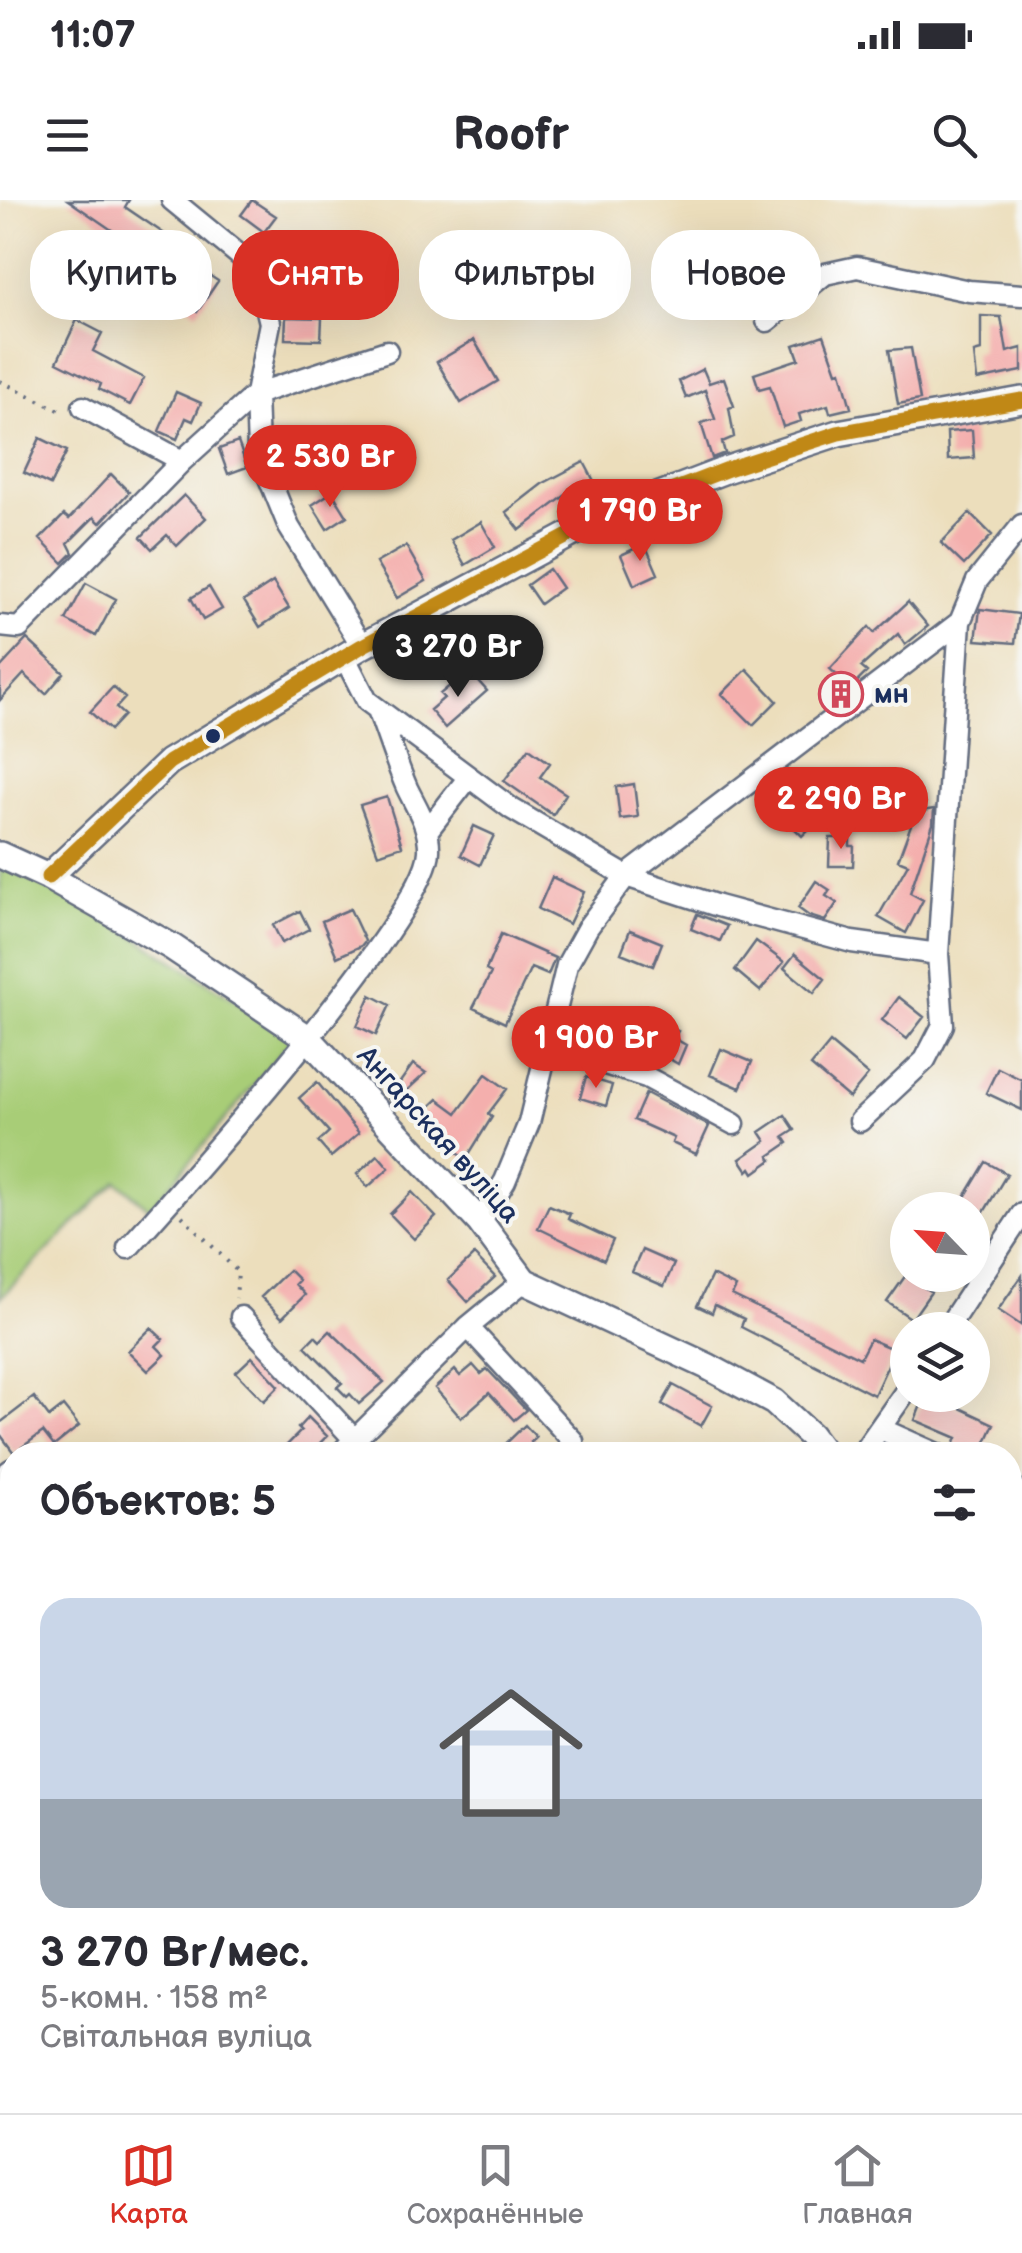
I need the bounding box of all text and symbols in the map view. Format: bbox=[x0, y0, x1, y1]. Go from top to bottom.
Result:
text: 11:07 bbox=[50, 13, 136, 58]
icon: menu bbox=[40, 108, 95, 163]
text: Roofr bbox=[453, 108, 569, 163]
icon: search bbox=[927, 108, 982, 163]
chip: Купить bbox=[30, 230, 212, 320]
chip: Снять bbox=[232, 230, 399, 320]
chip: Фильтры bbox=[419, 230, 631, 320]
chip: Новое bbox=[651, 230, 821, 320]
pin: 2 530 Br bbox=[227, 425, 433, 510]
text: 2 530 Br bbox=[266, 438, 394, 477]
pin: 1 790 Br bbox=[537, 479, 743, 564]
text: 1 790 Br bbox=[579, 492, 701, 531]
pin: 3 270 Br bbox=[355, 615, 561, 700]
text: 3 270 Br bbox=[394, 628, 522, 667]
building icon: мн bbox=[818, 671, 864, 717]
place label: мн bbox=[874, 678, 909, 711]
unlabelled marker bbox=[203, 726, 223, 746]
pin: 2 290 Br bbox=[738, 767, 944, 852]
text: 2 290 Br bbox=[776, 780, 906, 819]
pin: 1 900 Br bbox=[493, 1006, 699, 1091]
text: 1 900 Br bbox=[534, 1019, 658, 1058]
street label: Ангарская вуліца bbox=[349, 1039, 526, 1231]
north arrow bbox=[890, 1192, 990, 1292]
map controls bbox=[890, 1192, 990, 1412]
button: layers bbox=[890, 1312, 990, 1412]
icon: filters bbox=[927, 1475, 982, 1530]
text: Объектов: 5 bbox=[40, 1477, 276, 1528]
icon: home bbox=[421, 1663, 601, 1843]
text: 3 270 Br/мес. bbox=[40, 1928, 309, 1979]
text: 5-комн. · 158 m² bbox=[40, 1979, 268, 2018]
text: Світальная вуліца bbox=[40, 2018, 312, 2057]
tab: Карта bbox=[109, 2138, 188, 2231]
tab: Сохранённые bbox=[407, 2138, 584, 2231]
tab: Главная bbox=[802, 2138, 913, 2231]

